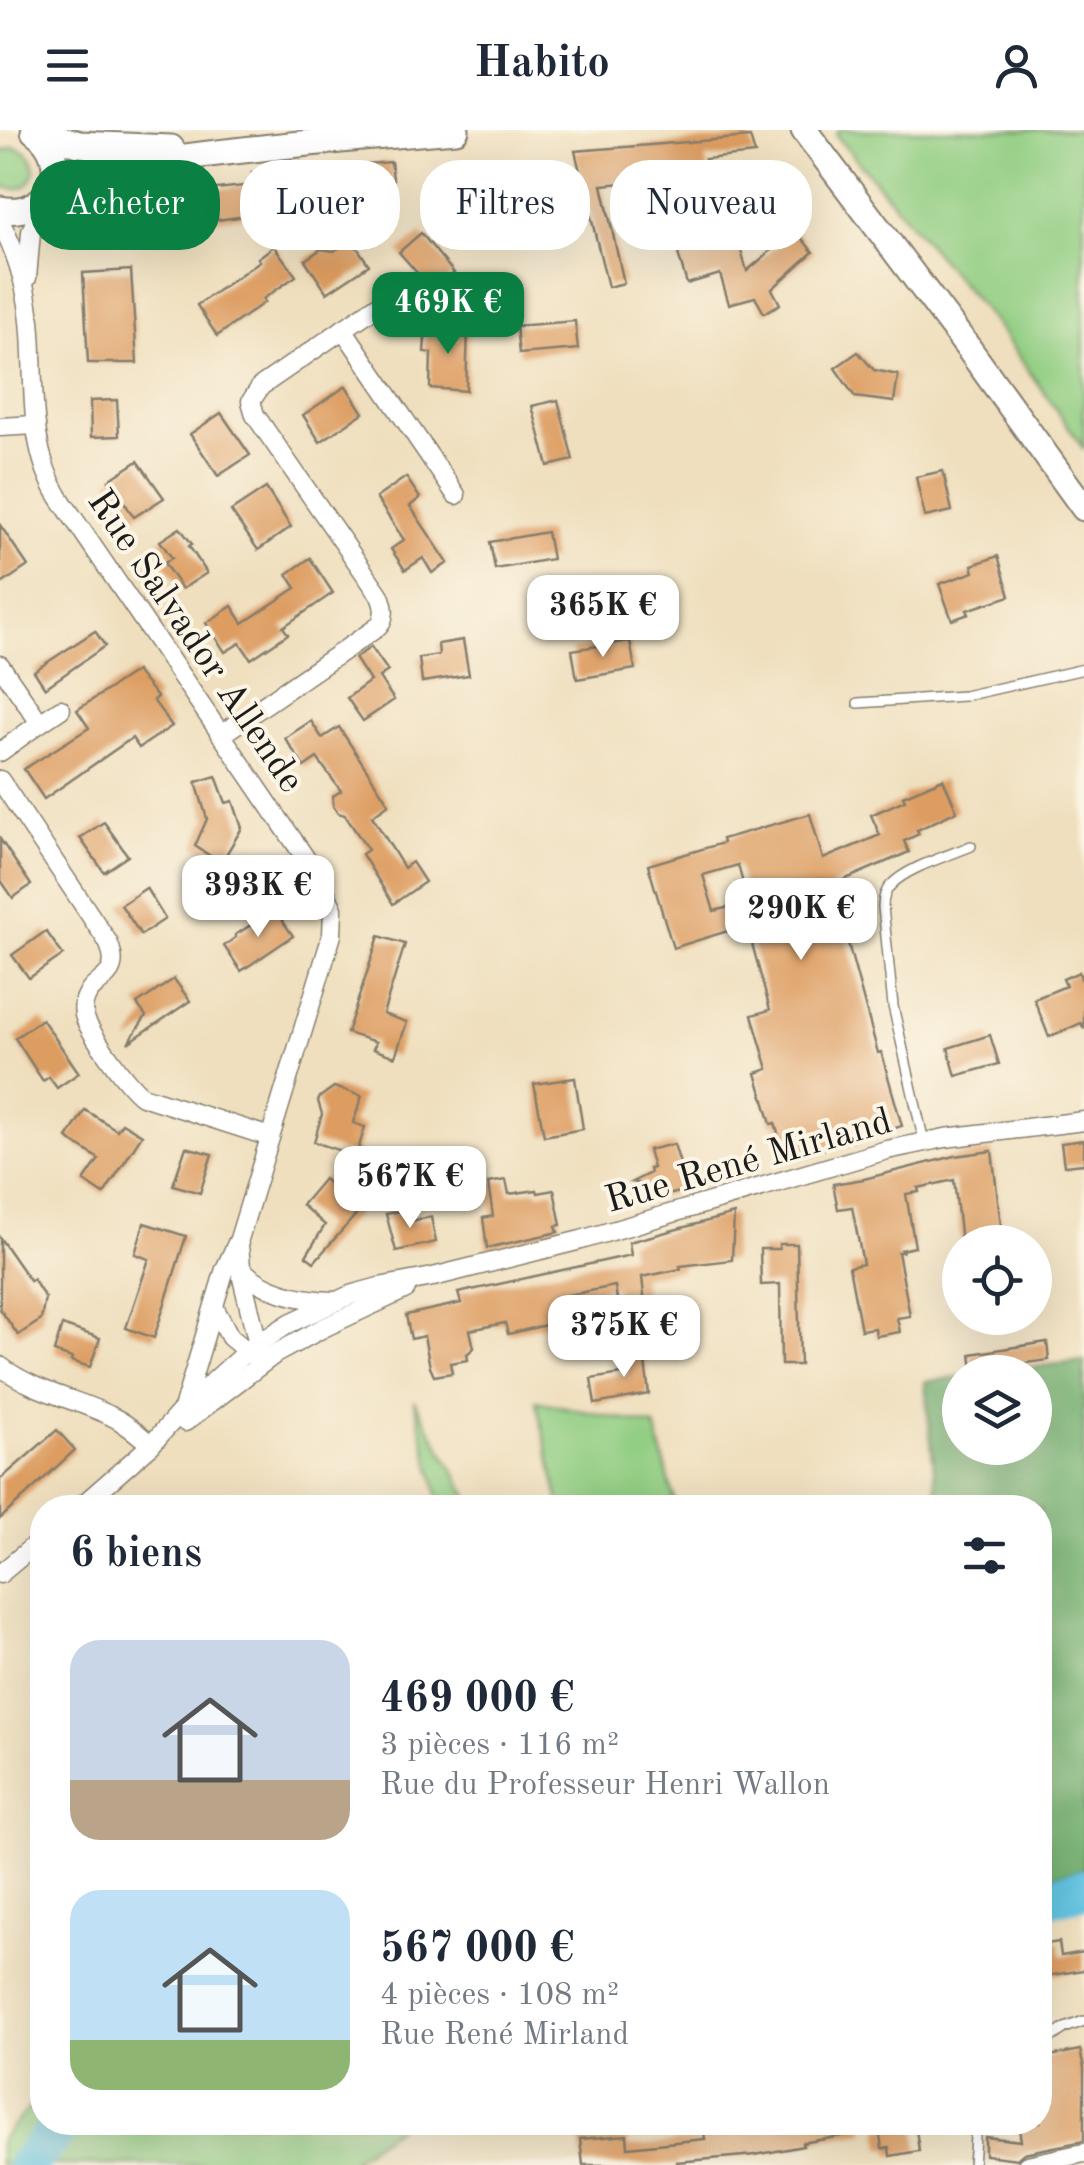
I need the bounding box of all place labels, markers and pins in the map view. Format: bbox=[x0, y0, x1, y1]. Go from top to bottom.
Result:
pin: 469K € bbox=[367, 272, 529, 357]
pin: 365K € bbox=[522, 575, 684, 660]
pin: 393K € bbox=[177, 855, 339, 940]
pin: 290K € bbox=[720, 878, 882, 963]
pin: 567K € bbox=[329, 1146, 491, 1231]
pin: 375K € bbox=[543, 1295, 705, 1380]

